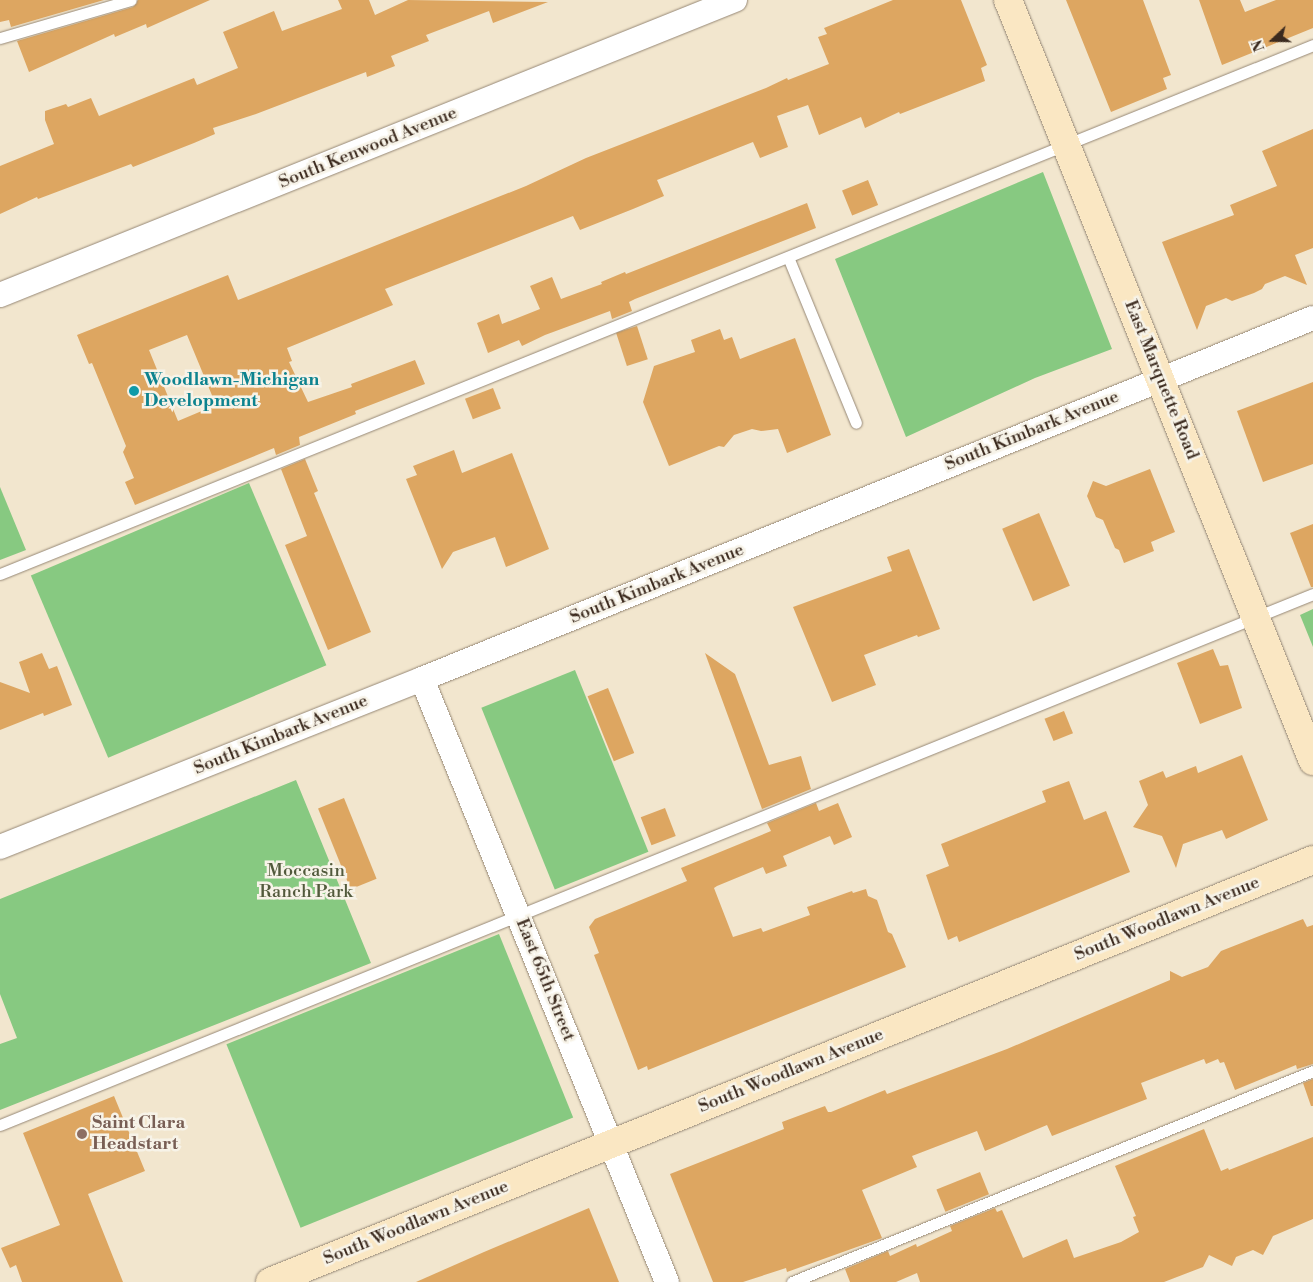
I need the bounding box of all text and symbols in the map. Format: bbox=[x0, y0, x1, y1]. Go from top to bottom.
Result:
north arrow bbox=[1248, 15, 1298, 65]
text: N bbox=[1249, 37, 1269, 54]
street label: South Kenwood Avenue bbox=[276, 102, 460, 194]
street label: East Marquette Road bbox=[1119, 297, 1203, 463]
place label: Woodlawn-Michigan Development bbox=[144, 370, 319, 412]
marker: Woodlawn-Michigan Development bbox=[128, 385, 140, 397]
street label: South Kimbark Avenue bbox=[942, 386, 1122, 476]
street label: South Kimbark Avenue bbox=[567, 539, 747, 629]
street label: South Kimbark Avenue bbox=[191, 690, 371, 780]
park label: Moccasin Ranch Park bbox=[259, 861, 353, 904]
street label: South Woodlawn Avenue bbox=[1071, 872, 1263, 966]
street label: East 65th Street bbox=[511, 916, 579, 1044]
street label: South Woodlawn Avenue bbox=[695, 1024, 887, 1118]
place label: Saint Clara Headstart bbox=[92, 1113, 185, 1156]
marker: Saint Clara Headstart bbox=[76, 1128, 88, 1140]
street label: South Woodlawn Avenue bbox=[320, 1176, 512, 1270]

